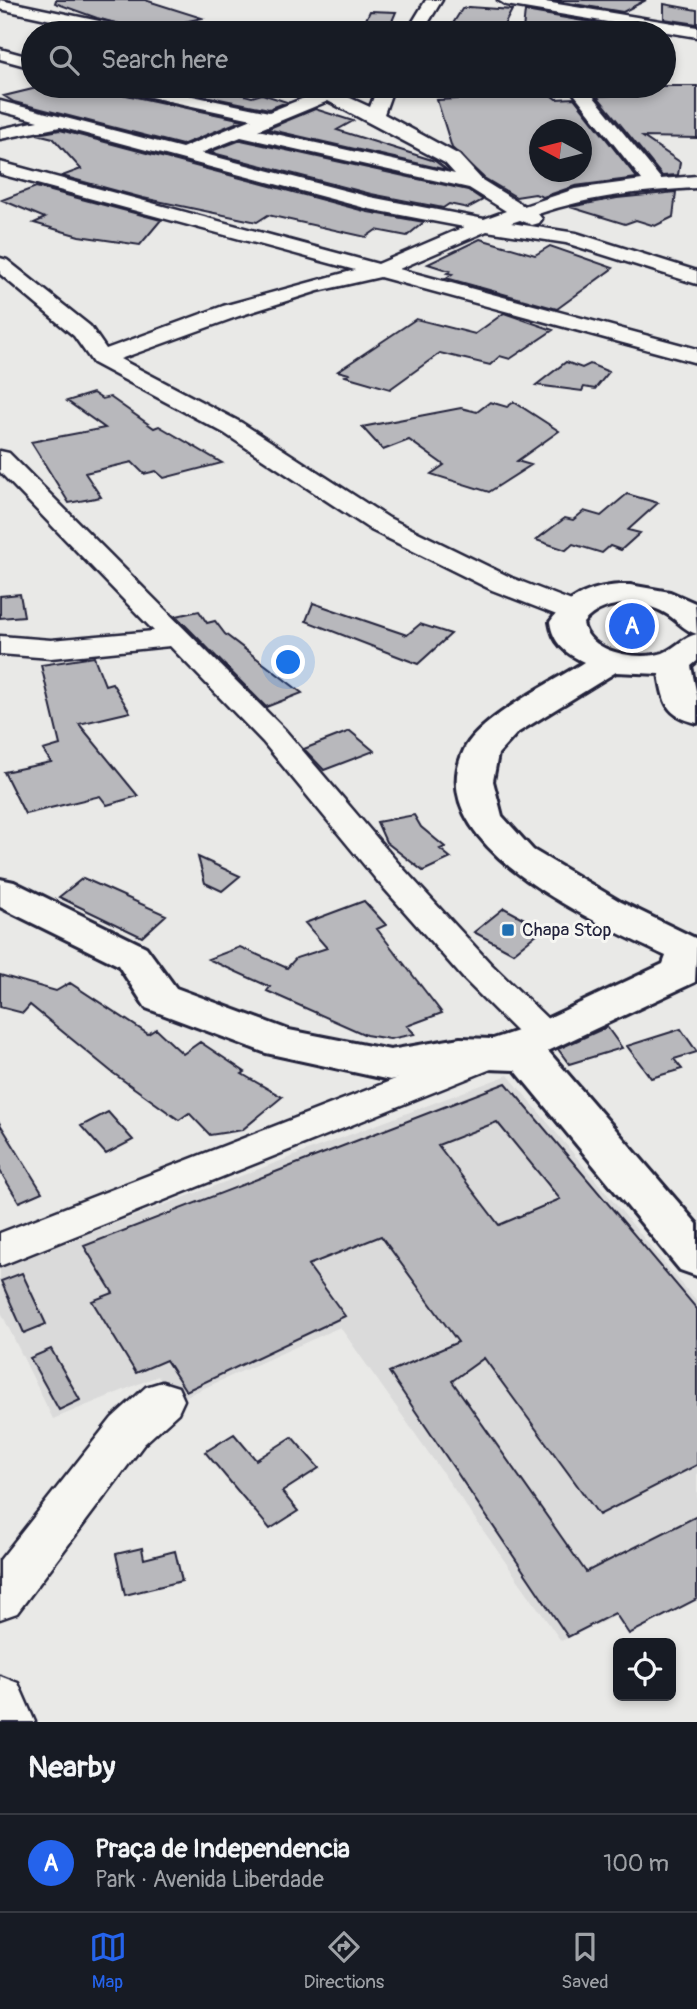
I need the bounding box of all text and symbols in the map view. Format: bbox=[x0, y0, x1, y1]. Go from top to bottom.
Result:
search box bbox=[21, 21, 676, 98]
icon: search bbox=[45, 41, 83, 79]
text: Search here bbox=[101, 44, 228, 76]
north arrow bbox=[529, 119, 592, 182]
pin: A bbox=[609, 600, 655, 652]
your location bbox=[271, 645, 305, 679]
place label: Chapa Stop bbox=[522, 918, 612, 942]
marker: Chapa Stop bbox=[500, 922, 516, 938]
map controls bbox=[613, 1638, 676, 1701]
button: locate bbox=[613, 1638, 676, 1701]
text: Nearby bbox=[28, 1749, 115, 1786]
text: Praça de Independencia bbox=[95, 1833, 350, 1865]
text: A bbox=[44, 1849, 58, 1878]
text: 100 m bbox=[603, 1849, 669, 1878]
text: Park · Avenida Liberdade bbox=[95, 1865, 324, 1894]
tab: Map bbox=[89, 1928, 127, 1994]
tab: Directions bbox=[304, 1928, 384, 1994]
tab: Saved bbox=[561, 1928, 608, 1994]

